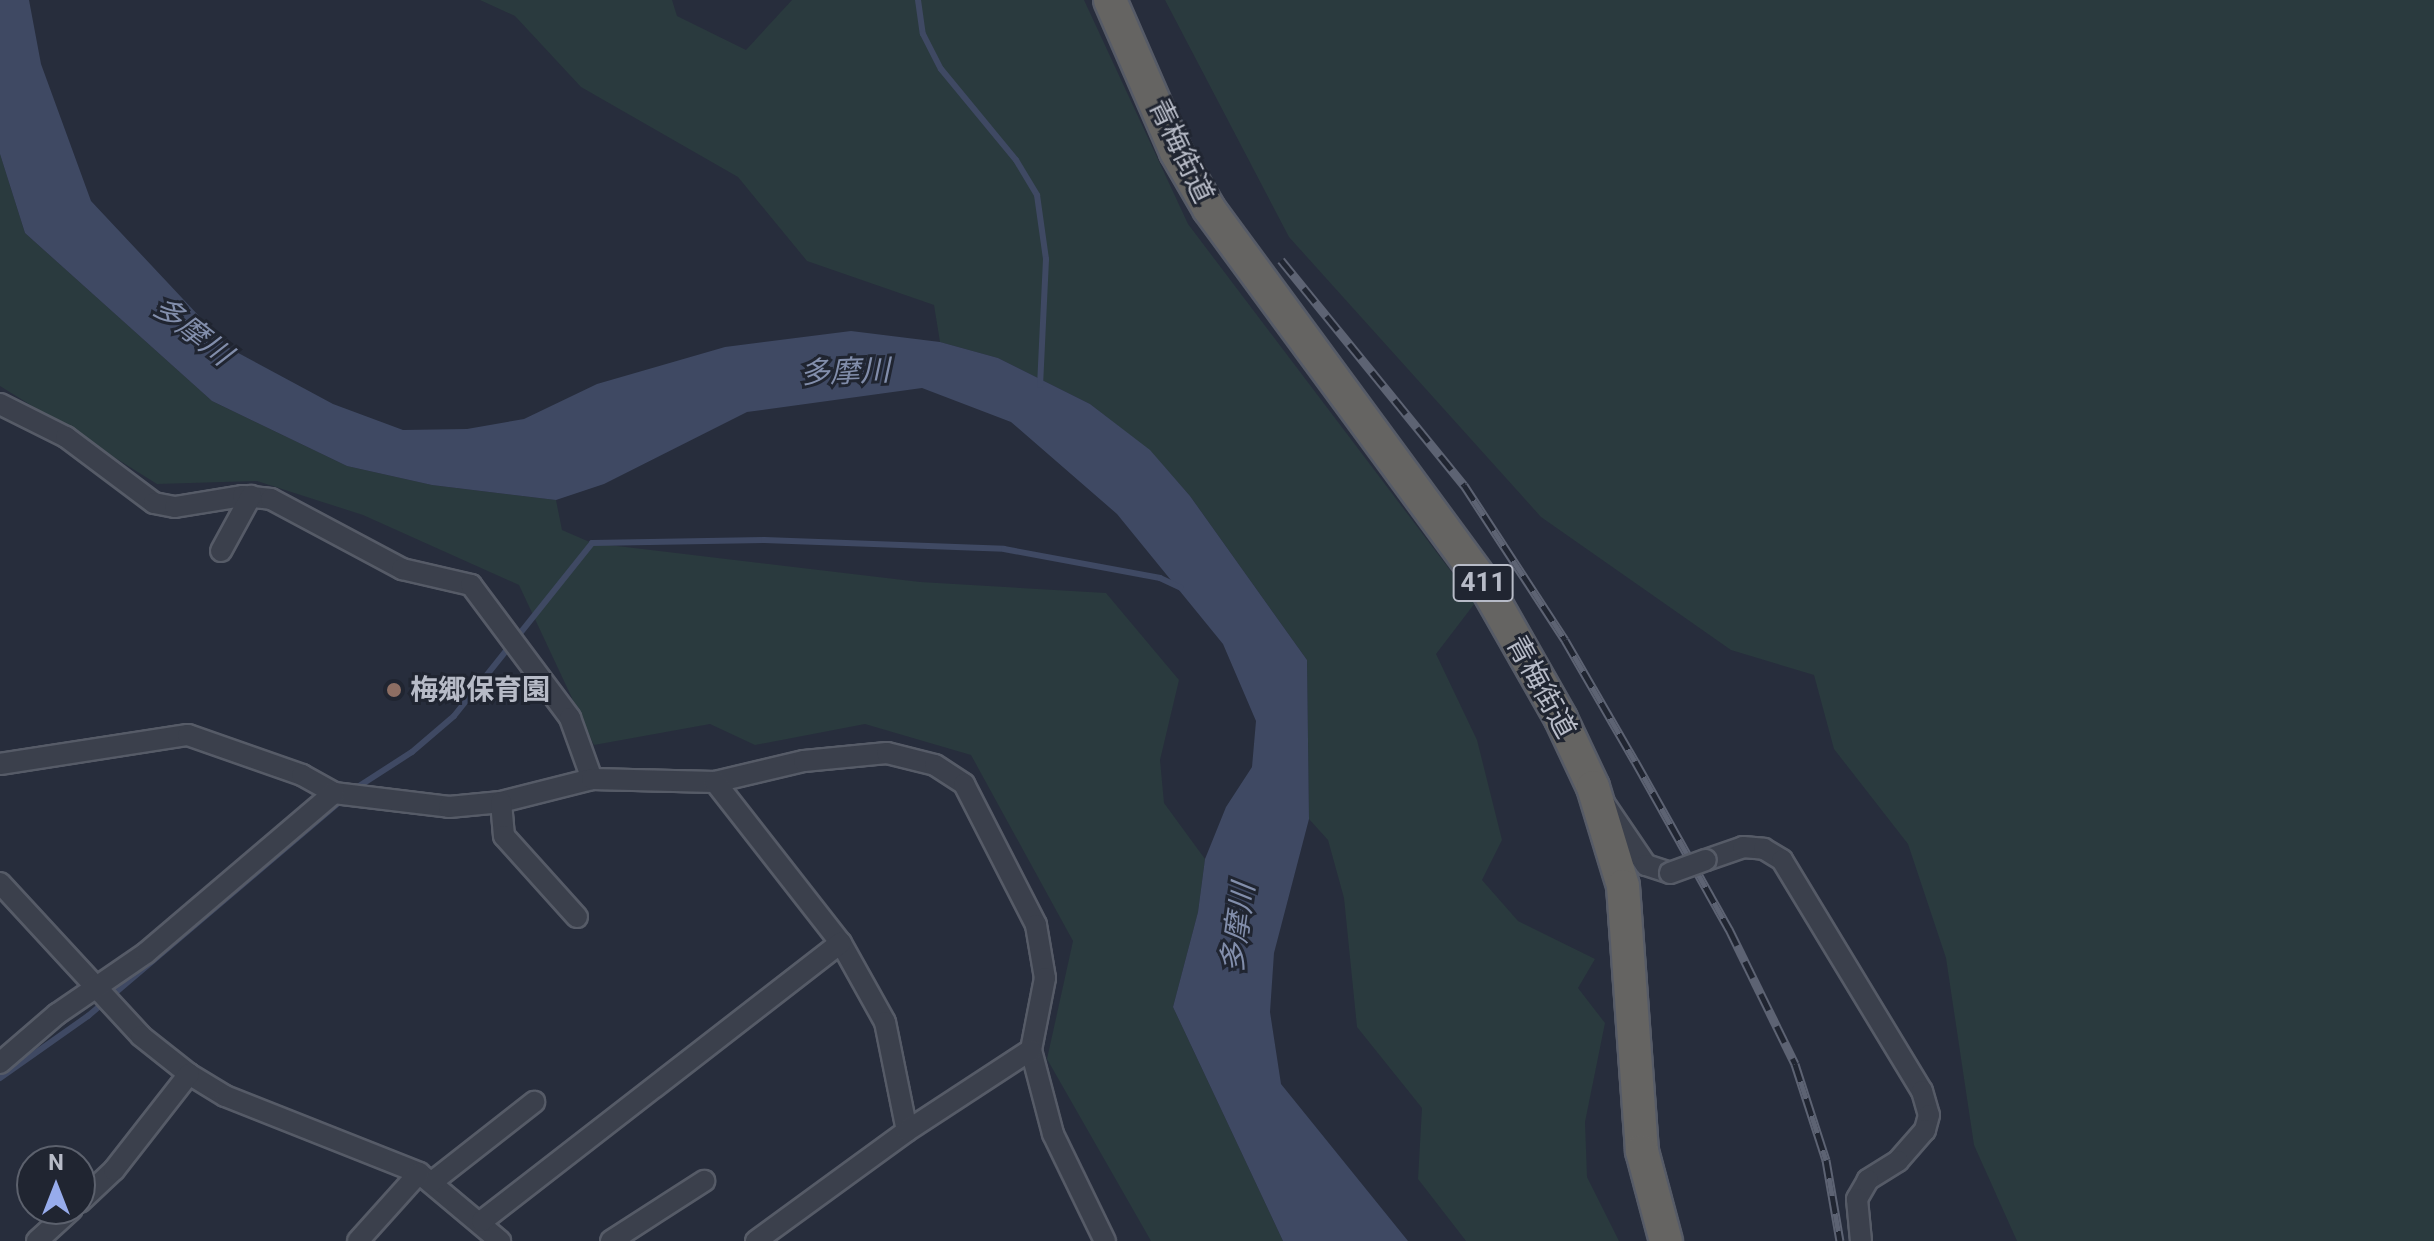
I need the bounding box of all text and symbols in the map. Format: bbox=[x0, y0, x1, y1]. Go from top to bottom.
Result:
street label: 青梅街道 bbox=[1141, 93, 1221, 209]
water label: 多摩川 bbox=[145, 289, 239, 373]
water label: 多摩川 bbox=[799, 352, 891, 392]
road number: 411 bbox=[1451, 561, 1515, 605]
street label: 青梅街道 bbox=[1499, 630, 1583, 744]
place label: 梅郷保育園 bbox=[410, 673, 550, 707]
marker: 梅郷保育園 bbox=[385, 681, 403, 699]
water label: 多摩川 bbox=[1214, 881, 1262, 975]
north arrow bbox=[16, 1145, 96, 1225]
text: N bbox=[48, 1150, 64, 1175]

